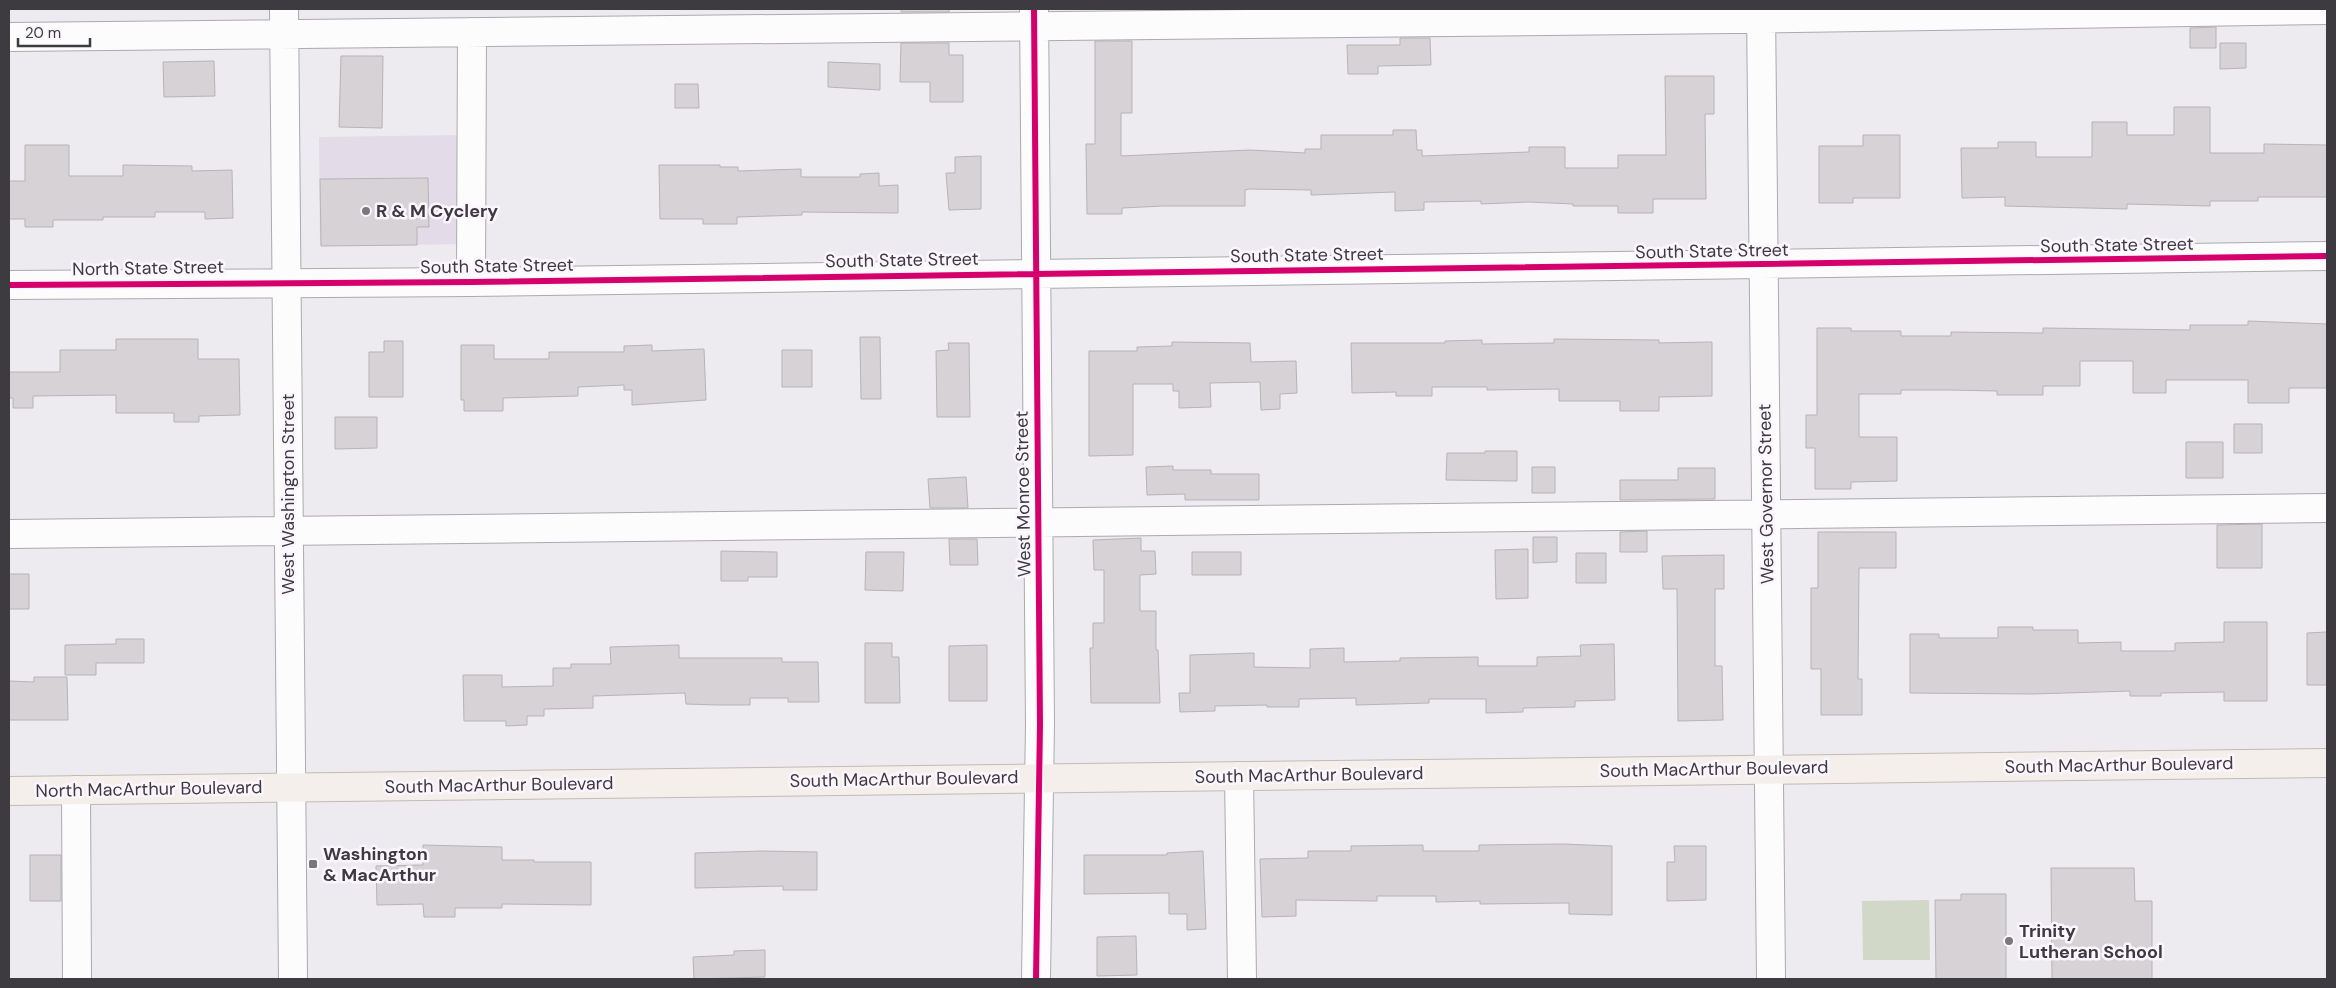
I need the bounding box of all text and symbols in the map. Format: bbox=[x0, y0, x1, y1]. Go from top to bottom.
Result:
scale bar bbox=[18, 15, 90, 47]
text: 20 m bbox=[25, 23, 61, 43]
place label: R & M Cyclery bbox=[376, 199, 498, 223]
marker: R & M Cyclery bbox=[360, 205, 372, 217]
street label: South State Street bbox=[2040, 232, 2194, 258]
street label: South State Street bbox=[1635, 238, 1789, 264]
street label: South State Street bbox=[1230, 242, 1384, 268]
street label: South State Street bbox=[825, 247, 979, 273]
street label: South State Street bbox=[420, 253, 574, 279]
street label: North State Street bbox=[72, 255, 224, 281]
street label: West Washington Street bbox=[276, 393, 300, 595]
street label: West Governor Street bbox=[1752, 404, 1780, 584]
street label: West Monroe Street bbox=[1010, 411, 1036, 577]
street label: South MacArthur Boulevard bbox=[2004, 751, 2234, 779]
street label: South MacArthur Boulevard bbox=[1599, 755, 1829, 783]
street label: South MacArthur Boulevard bbox=[1194, 761, 1424, 789]
street label: South MacArthur Boulevard bbox=[789, 765, 1019, 793]
street label: South MacArthur Boulevard bbox=[384, 771, 614, 799]
street label: North MacArthur Boulevard bbox=[35, 775, 263, 803]
place label: Washington & MacArthur bbox=[323, 842, 436, 887]
marker: Washington & MacArthur bbox=[307, 858, 319, 870]
place label: Trinity Lutheran School bbox=[2019, 919, 2163, 964]
marker: Trinity Lutheran School bbox=[2003, 935, 2015, 947]

